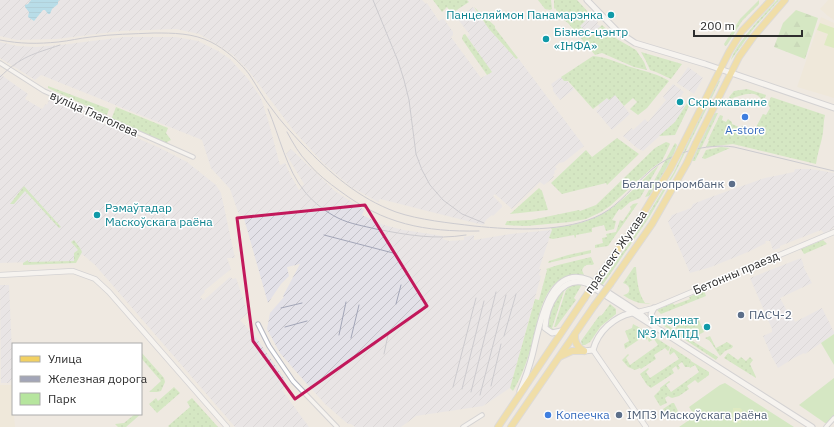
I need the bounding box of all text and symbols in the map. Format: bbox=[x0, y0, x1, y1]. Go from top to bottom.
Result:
place label: Панцеляймон Панамарэнка bbox=[446, 7, 604, 22]
marker: Панцеляймон Панамарэнка bbox=[606, 10, 616, 20]
scale bar bbox=[694, 12, 802, 38]
text: 200 m bbox=[700, 18, 735, 33]
place label: Бізнес-цэнтр «ІНФА» bbox=[554, 24, 628, 53]
marker: Бізнес-цэнтр «ІНФА» bbox=[541, 34, 551, 44]
street label: вуліца Глаголева bbox=[48, 87, 141, 140]
place label: Скрыжаванне bbox=[688, 94, 767, 109]
marker: Скрыжаванне bbox=[675, 97, 685, 107]
marker: А-store bbox=[740, 112, 750, 122]
place label: А-store bbox=[725, 122, 765, 137]
place label: Белагропромбанк bbox=[622, 176, 724, 191]
marker: Белагропромбанк bbox=[727, 179, 737, 189]
place label: Рэмаўтадар Маскоўскага раёна bbox=[105, 200, 213, 229]
street label: праспект Жукава bbox=[581, 207, 650, 296]
marker: Рэмаўтадар Маскоўскага раёна bbox=[92, 210, 102, 220]
street label: Бетонны праезд bbox=[691, 248, 781, 297]
place label: ПАСЧ-2 bbox=[749, 307, 792, 322]
marker: ПАСЧ-2 bbox=[736, 310, 746, 320]
place label: Інтэрнат №3 МАПІД bbox=[637, 312, 699, 341]
marker: Інтэрнат №3 МАПІД bbox=[702, 322, 712, 332]
legend bbox=[12, 343, 142, 415]
text: Улица bbox=[48, 351, 82, 366]
text: Железная дорога bbox=[48, 371, 148, 386]
text: Парк bbox=[48, 391, 77, 406]
place label: Копеечка bbox=[556, 407, 610, 422]
place label: ІМПЗ Маскоўскага раёна bbox=[627, 407, 768, 422]
marker: Копеечка bbox=[543, 410, 553, 420]
marker: ІМПЗ Маскоўскага раёна bbox=[614, 410, 624, 420]

